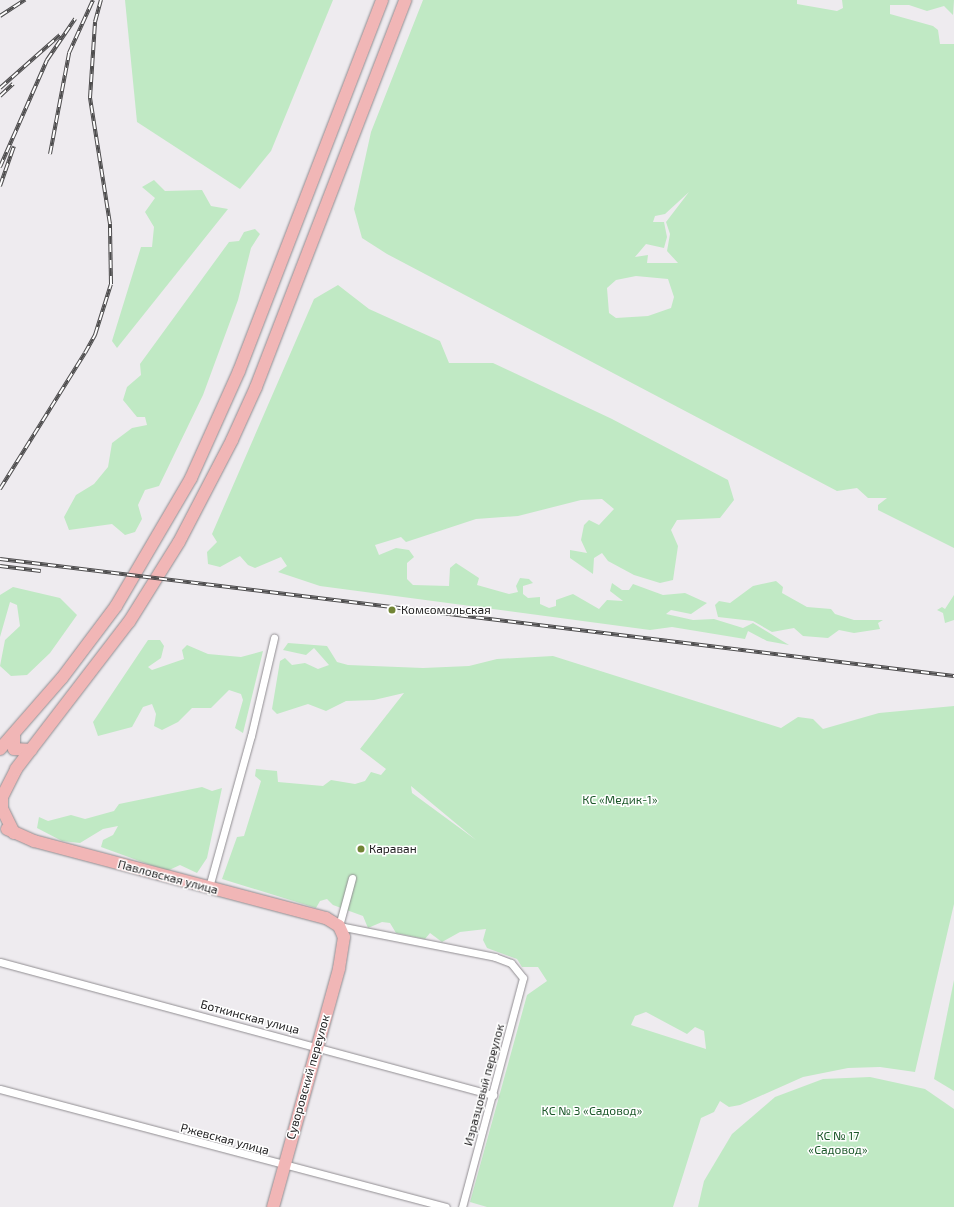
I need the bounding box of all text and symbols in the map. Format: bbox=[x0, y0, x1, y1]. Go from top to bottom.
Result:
place label: Комсомольская bbox=[401, 603, 491, 617]
marker: Комсомольская bbox=[386, 604, 398, 616]
park label: КС «Медик-1» bbox=[582, 793, 658, 807]
place label: Караван bbox=[369, 842, 417, 856]
marker: Караван bbox=[356, 844, 366, 854]
street label: Павловская улица bbox=[116, 857, 220, 897]
street label: Боткинская улица bbox=[199, 997, 301, 1037]
street label: Суворовский переулок bbox=[283, 1013, 333, 1141]
street label: Изразцовый переулок bbox=[461, 1022, 507, 1148]
park label: КС № 3 «Садовод» bbox=[542, 1104, 642, 1118]
street label: Ржевская улица bbox=[179, 1120, 271, 1158]
park label: КС № 17 «Садовод» bbox=[808, 1129, 868, 1157]

